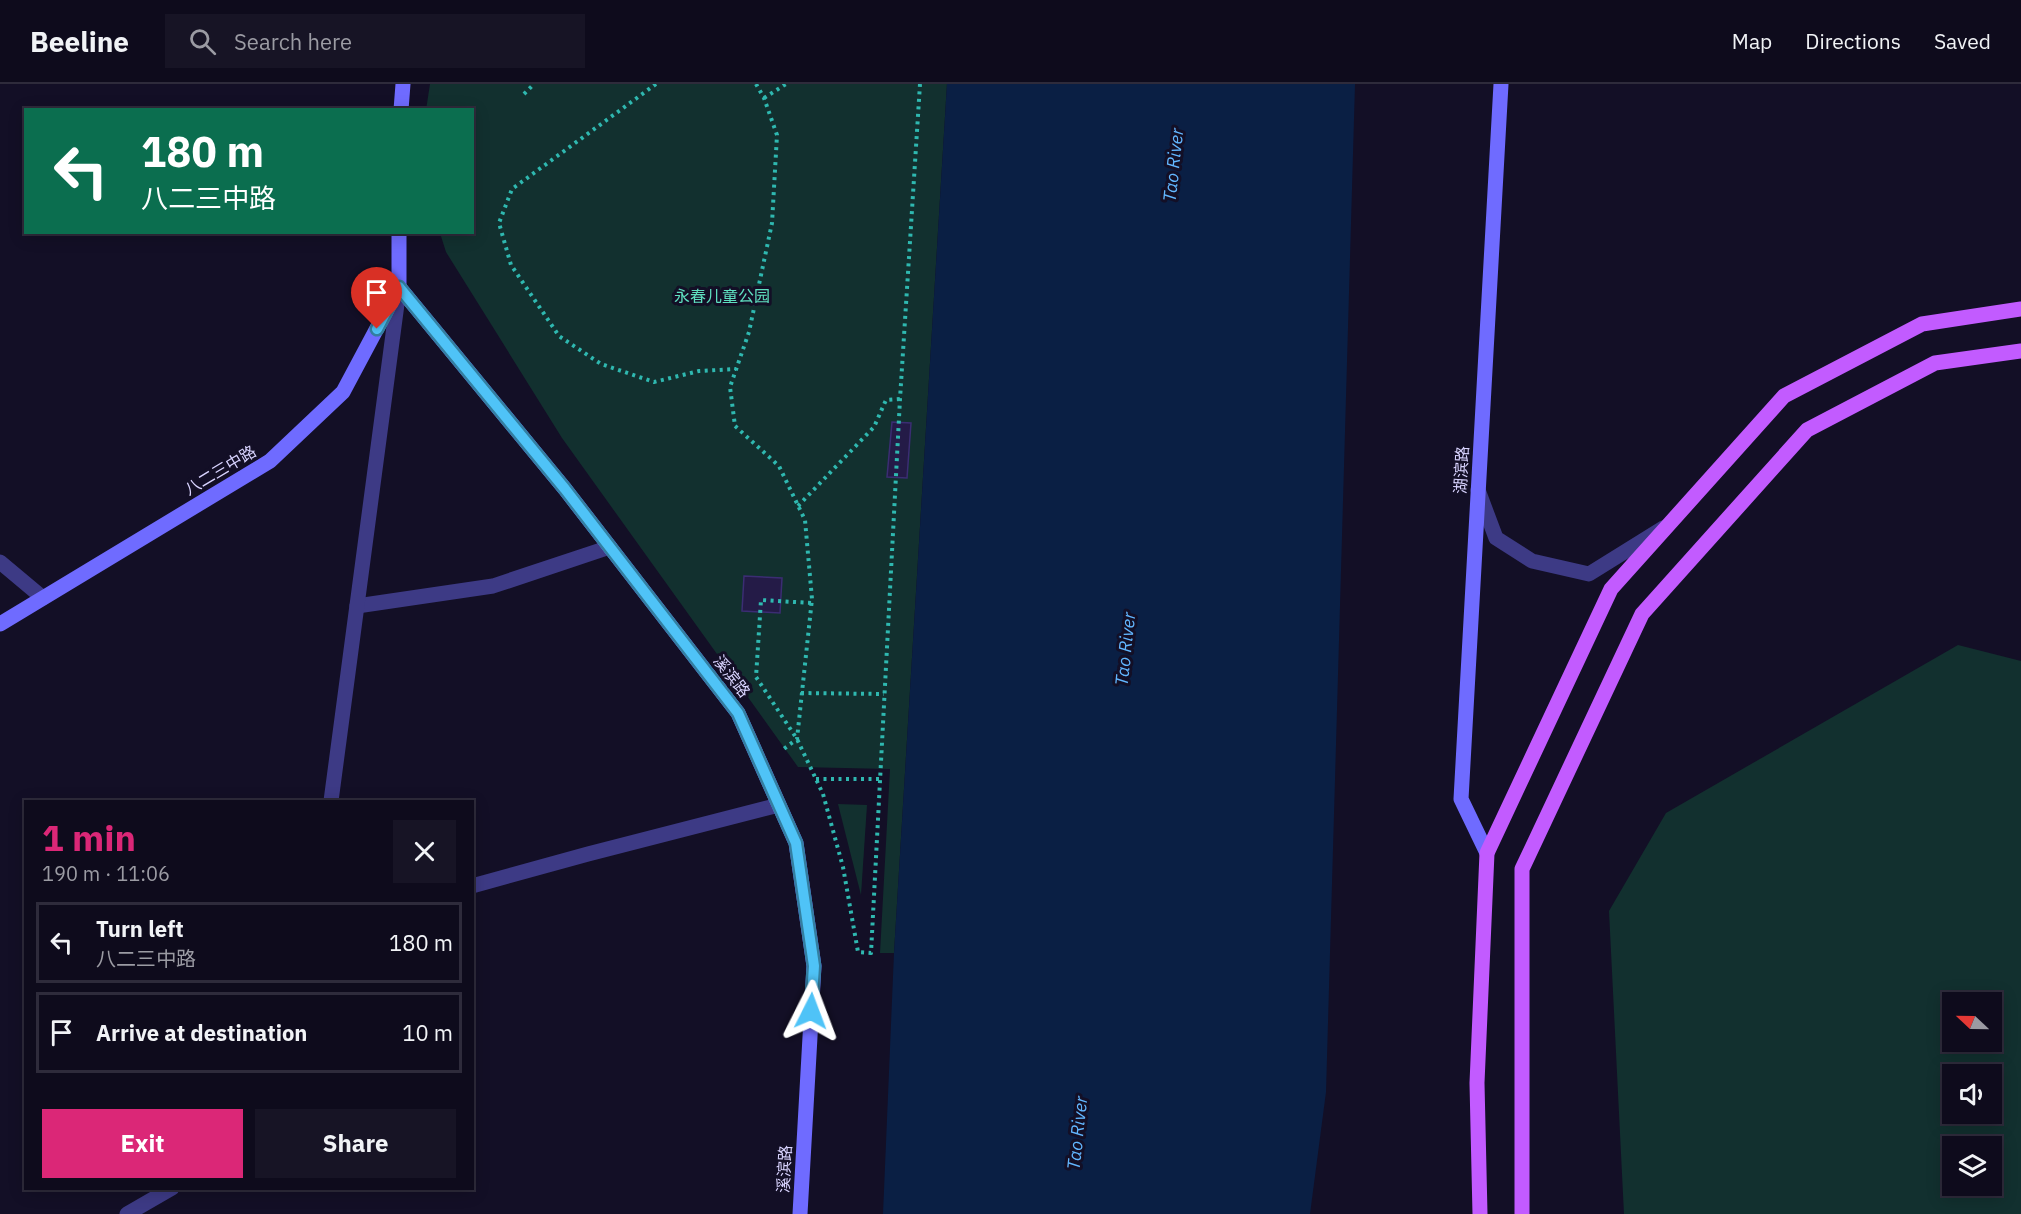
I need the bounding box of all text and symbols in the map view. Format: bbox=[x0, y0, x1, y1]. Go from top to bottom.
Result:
search box bbox=[165, 14, 585, 68]
text: Beeline bbox=[30, 23, 129, 60]
icon: search bbox=[186, 25, 219, 58]
text: Search here bbox=[234, 27, 352, 56]
text: Map bbox=[1732, 27, 1772, 55]
text: Directions bbox=[1805, 27, 1901, 55]
text: Saved bbox=[1934, 27, 1991, 55]
text: 180 m bbox=[141, 124, 264, 179]
water label: Tao River bbox=[1158, 127, 1188, 203]
icon: left bbox=[42, 132, 120, 210]
text: 八二三中路 bbox=[141, 180, 276, 215]
pin bbox=[351, 267, 402, 329]
icon: arrive bbox=[360, 276, 393, 309]
park label: 永春儿童公园 bbox=[674, 286, 770, 306]
street label: 八二三中路 bbox=[181, 441, 259, 499]
street label: 湖滨路 bbox=[1450, 446, 1472, 494]
water label: Tao River bbox=[1110, 611, 1140, 687]
street label: 溪滨路 bbox=[709, 651, 755, 701]
text: 1 min bbox=[42, 814, 136, 861]
button: close bbox=[393, 820, 456, 883]
text: 190 m · 11:06 bbox=[42, 860, 170, 887]
text: Turn left bbox=[96, 914, 184, 943]
icon: left bbox=[45, 926, 78, 959]
text: 180 m bbox=[389, 928, 453, 957]
text: 八二三中路 bbox=[96, 945, 196, 972]
position arrow bbox=[779, 979, 843, 1043]
north arrow bbox=[1942, 992, 2002, 1052]
map controls bbox=[1942, 992, 2002, 1196]
icon: arrive bbox=[45, 1016, 78, 1049]
text: Arrive at destination bbox=[96, 1018, 307, 1047]
text: 10 m bbox=[402, 1018, 453, 1047]
button: sound bbox=[1942, 1064, 2002, 1124]
water label: Tao River bbox=[1062, 1095, 1092, 1171]
button: Exit bbox=[42, 1109, 243, 1178]
button: Share bbox=[255, 1109, 456, 1178]
button: layers bbox=[1942, 1136, 2002, 1196]
street label: 溪滨路 bbox=[773, 1145, 795, 1193]

